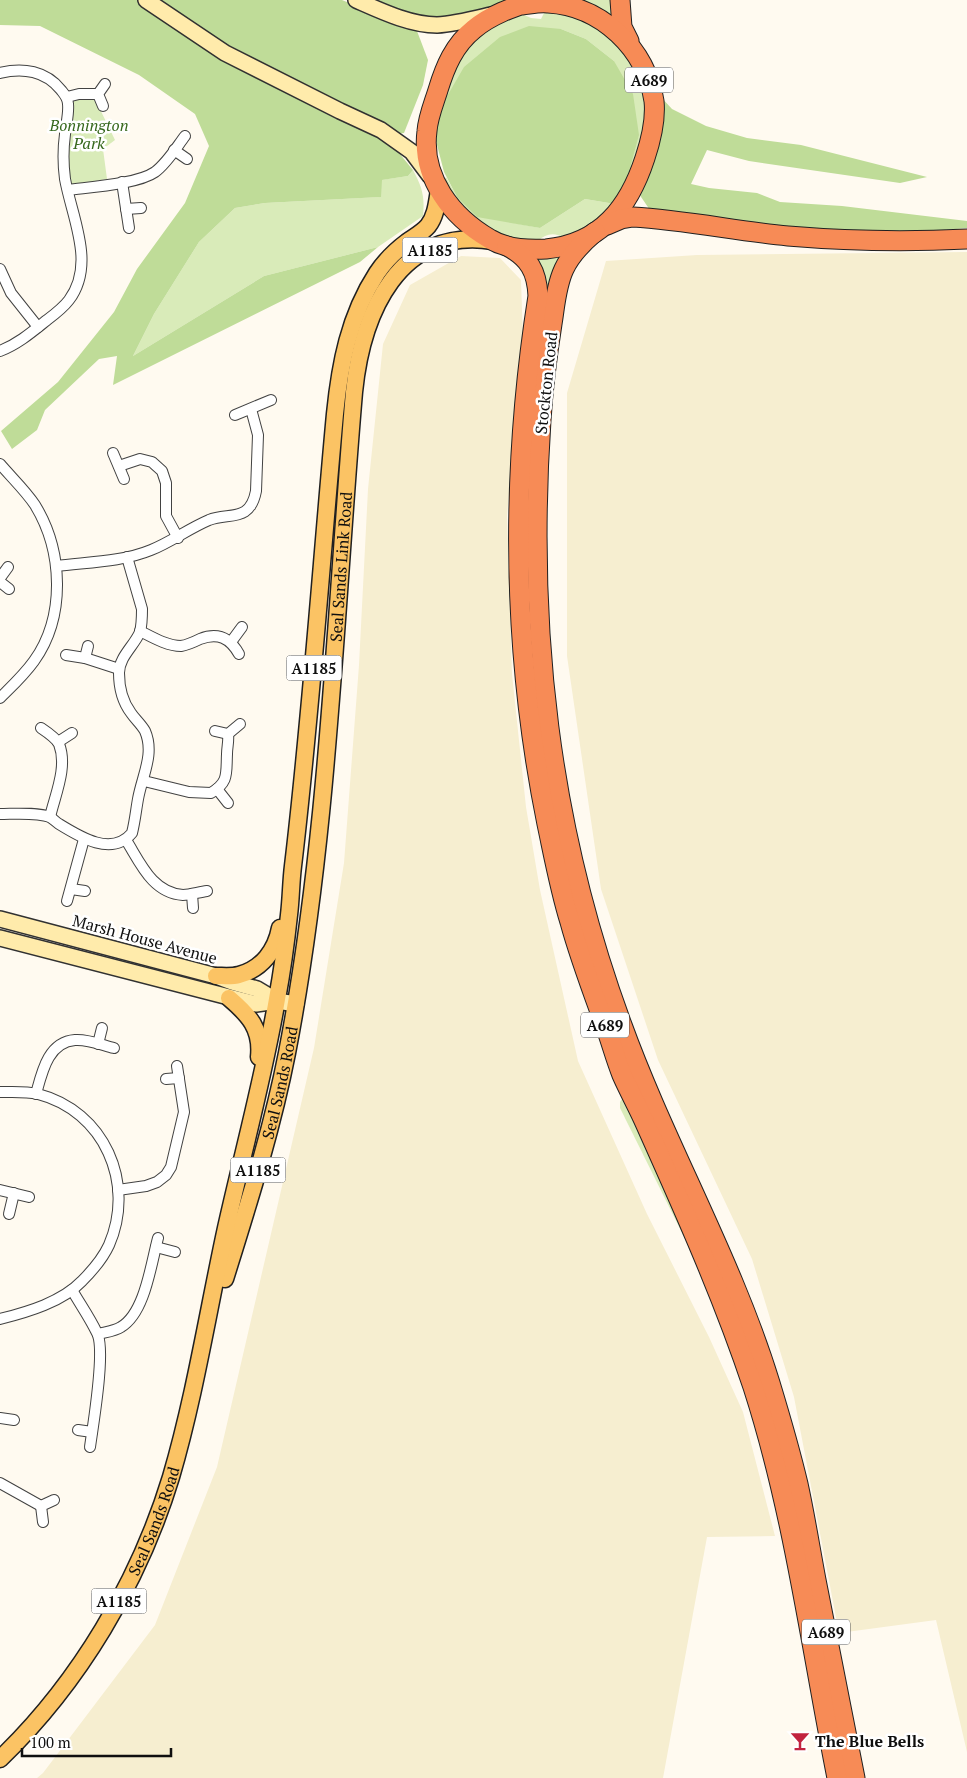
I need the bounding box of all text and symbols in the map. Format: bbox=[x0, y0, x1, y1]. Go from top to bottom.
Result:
road number: A689 bbox=[625, 68, 673, 92]
park label: Bonnington Park bbox=[49, 114, 128, 154]
road number: A1185 bbox=[402, 238, 458, 262]
street label: Stockton Road bbox=[530, 331, 562, 435]
street label: Seal Sands Link Road bbox=[324, 491, 357, 643]
road number: A1185 bbox=[286, 656, 342, 680]
street label: Marsh House Avenue bbox=[70, 909, 220, 969]
road number: A689 bbox=[581, 1012, 629, 1038]
street label: Seal Sands Road bbox=[256, 1024, 303, 1142]
road number: A1185 bbox=[230, 1158, 286, 1182]
street label: Seal Sands Road bbox=[123, 1464, 184, 1579]
road number: A1185 bbox=[92, 1588, 146, 1614]
road number: A689 bbox=[802, 1620, 850, 1644]
scale bar bbox=[22, 1726, 171, 1758]
bar icon: The Blue Bells bbox=[789, 1730, 811, 1752]
place label: The Blue Bells bbox=[815, 1730, 924, 1752]
text: 100 m bbox=[30, 1732, 71, 1752]

